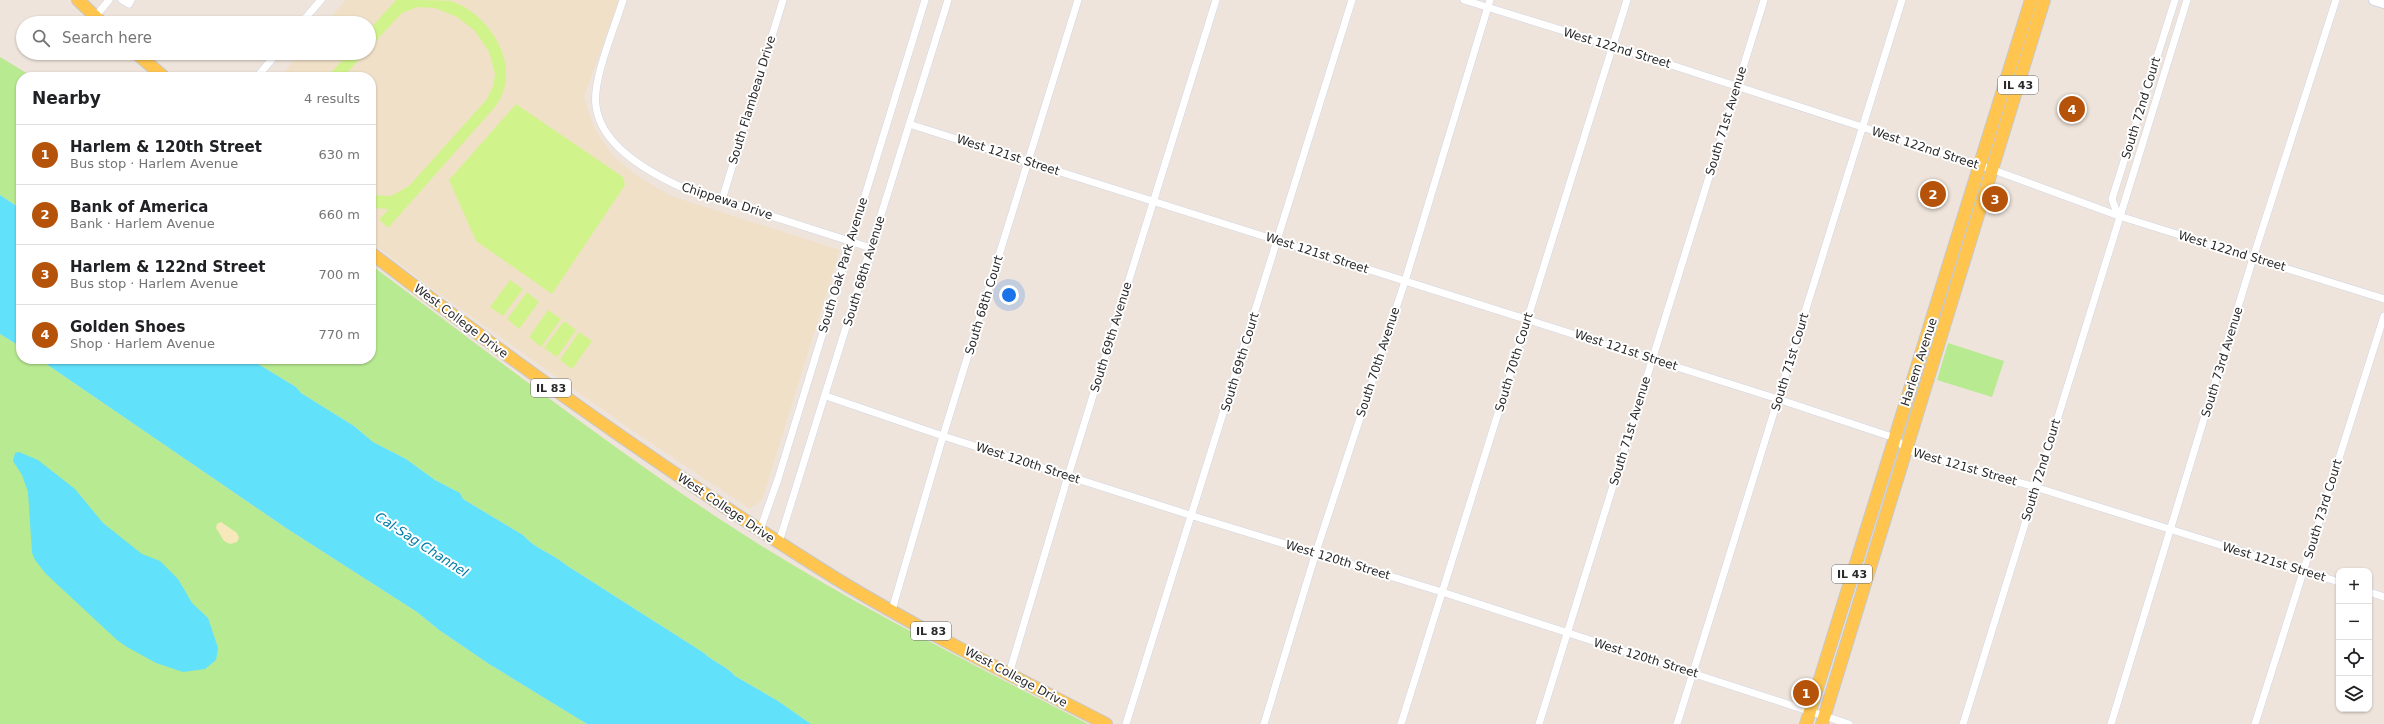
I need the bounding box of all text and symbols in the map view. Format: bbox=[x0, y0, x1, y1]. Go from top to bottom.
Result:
search box bbox=[16, 16, 376, 60]
street label: West 122nd Street bbox=[1562, 25, 1673, 71]
icon: search bbox=[30, 27, 52, 49]
text: Search here bbox=[62, 29, 152, 47]
street label: South Flambeau Drive bbox=[726, 34, 778, 166]
street label: South 72nd Court bbox=[2119, 55, 2163, 161]
street label: South 71st Avenue bbox=[1703, 65, 1749, 177]
road number: IL 43 bbox=[1998, 76, 2038, 94]
text: Nearby bbox=[32, 88, 101, 108]
text: 4 results bbox=[304, 91, 360, 106]
pin: 4 bbox=[2059, 94, 2085, 124]
street label: West 122nd Street bbox=[1870, 124, 1981, 172]
street label: West 121st Street bbox=[955, 132, 1062, 178]
text: Harlem & 120th Street bbox=[70, 138, 262, 156]
text: 1 bbox=[40, 147, 50, 162]
text: 630 m bbox=[318, 147, 360, 162]
text: Bus stop · Harlem Avenue bbox=[70, 156, 238, 171]
pin: 2 bbox=[1920, 179, 1946, 209]
street label: Chippewa Drive bbox=[680, 180, 774, 222]
pin: 3 bbox=[1982, 184, 2008, 214]
street label: South Oak Park Avenue bbox=[816, 196, 870, 334]
text: Bank of America bbox=[70, 198, 208, 216]
text: 2 bbox=[40, 207, 50, 222]
text: 660 m bbox=[318, 207, 360, 222]
street label: South 68th Avenue bbox=[841, 214, 887, 328]
text: Bank · Harlem Avenue bbox=[70, 216, 215, 231]
street label: West 122nd Street bbox=[2177, 228, 2288, 274]
street label: West 121st Street bbox=[1264, 230, 1371, 276]
street label: South 68th Court bbox=[962, 253, 1006, 356]
text: Harlem & 122nd Street bbox=[70, 258, 265, 276]
text: 3 bbox=[40, 267, 50, 282]
text: 700 m bbox=[318, 267, 360, 282]
text: Bus stop · Harlem Avenue bbox=[70, 276, 238, 291]
street label: South 69th Avenue bbox=[1088, 280, 1134, 394]
street label: West College Drive bbox=[411, 281, 511, 361]
your location bbox=[999, 285, 1019, 305]
street label: South 70th Avenue bbox=[1354, 305, 1402, 419]
street label: South 73rd Avenue bbox=[2199, 305, 2245, 419]
street label: South 69th Court bbox=[1218, 310, 1262, 413]
street label: South 70th Court bbox=[1492, 310, 1536, 413]
street label: South 71st Court bbox=[1768, 311, 1812, 413]
street label: Harlem Avenue bbox=[1898, 316, 1940, 408]
text: Golden Shoes bbox=[70, 318, 185, 336]
text: 4 bbox=[40, 327, 50, 342]
text: 770 m bbox=[318, 327, 360, 342]
street label: West 121st Street bbox=[1573, 327, 1680, 373]
text: Shop · Harlem Avenue bbox=[70, 336, 215, 351]
street label: South 71st Avenue bbox=[1607, 375, 1653, 487]
road number: IL 83 bbox=[531, 379, 571, 397]
street label: South 72nd Court bbox=[2019, 417, 2063, 523]
street label: West 120th Street bbox=[974, 440, 1082, 487]
street label: West 121st Street bbox=[1911, 445, 2019, 489]
street label: South 73rd Court bbox=[2301, 457, 2345, 560]
street label: West College Drive bbox=[675, 470, 777, 546]
water label: Cal-Sag Channel bbox=[373, 509, 471, 580]
street label: West 120th Street bbox=[1284, 537, 1392, 583]
street label: West 121st Street bbox=[2221, 540, 2328, 584]
road number: IL 43 bbox=[1832, 565, 1872, 583]
map controls bbox=[2336, 568, 2372, 712]
button: + bbox=[2336, 568, 2372, 604]
button: − bbox=[2336, 604, 2372, 640]
road number: IL 83 bbox=[911, 622, 951, 640]
street label: West 120th Street bbox=[1592, 635, 1700, 681]
button: locate bbox=[2336, 640, 2372, 676]
street label: West College Drive bbox=[962, 644, 1070, 710]
button: layers bbox=[2336, 676, 2372, 712]
pin: 1 bbox=[1793, 678, 1819, 708]

